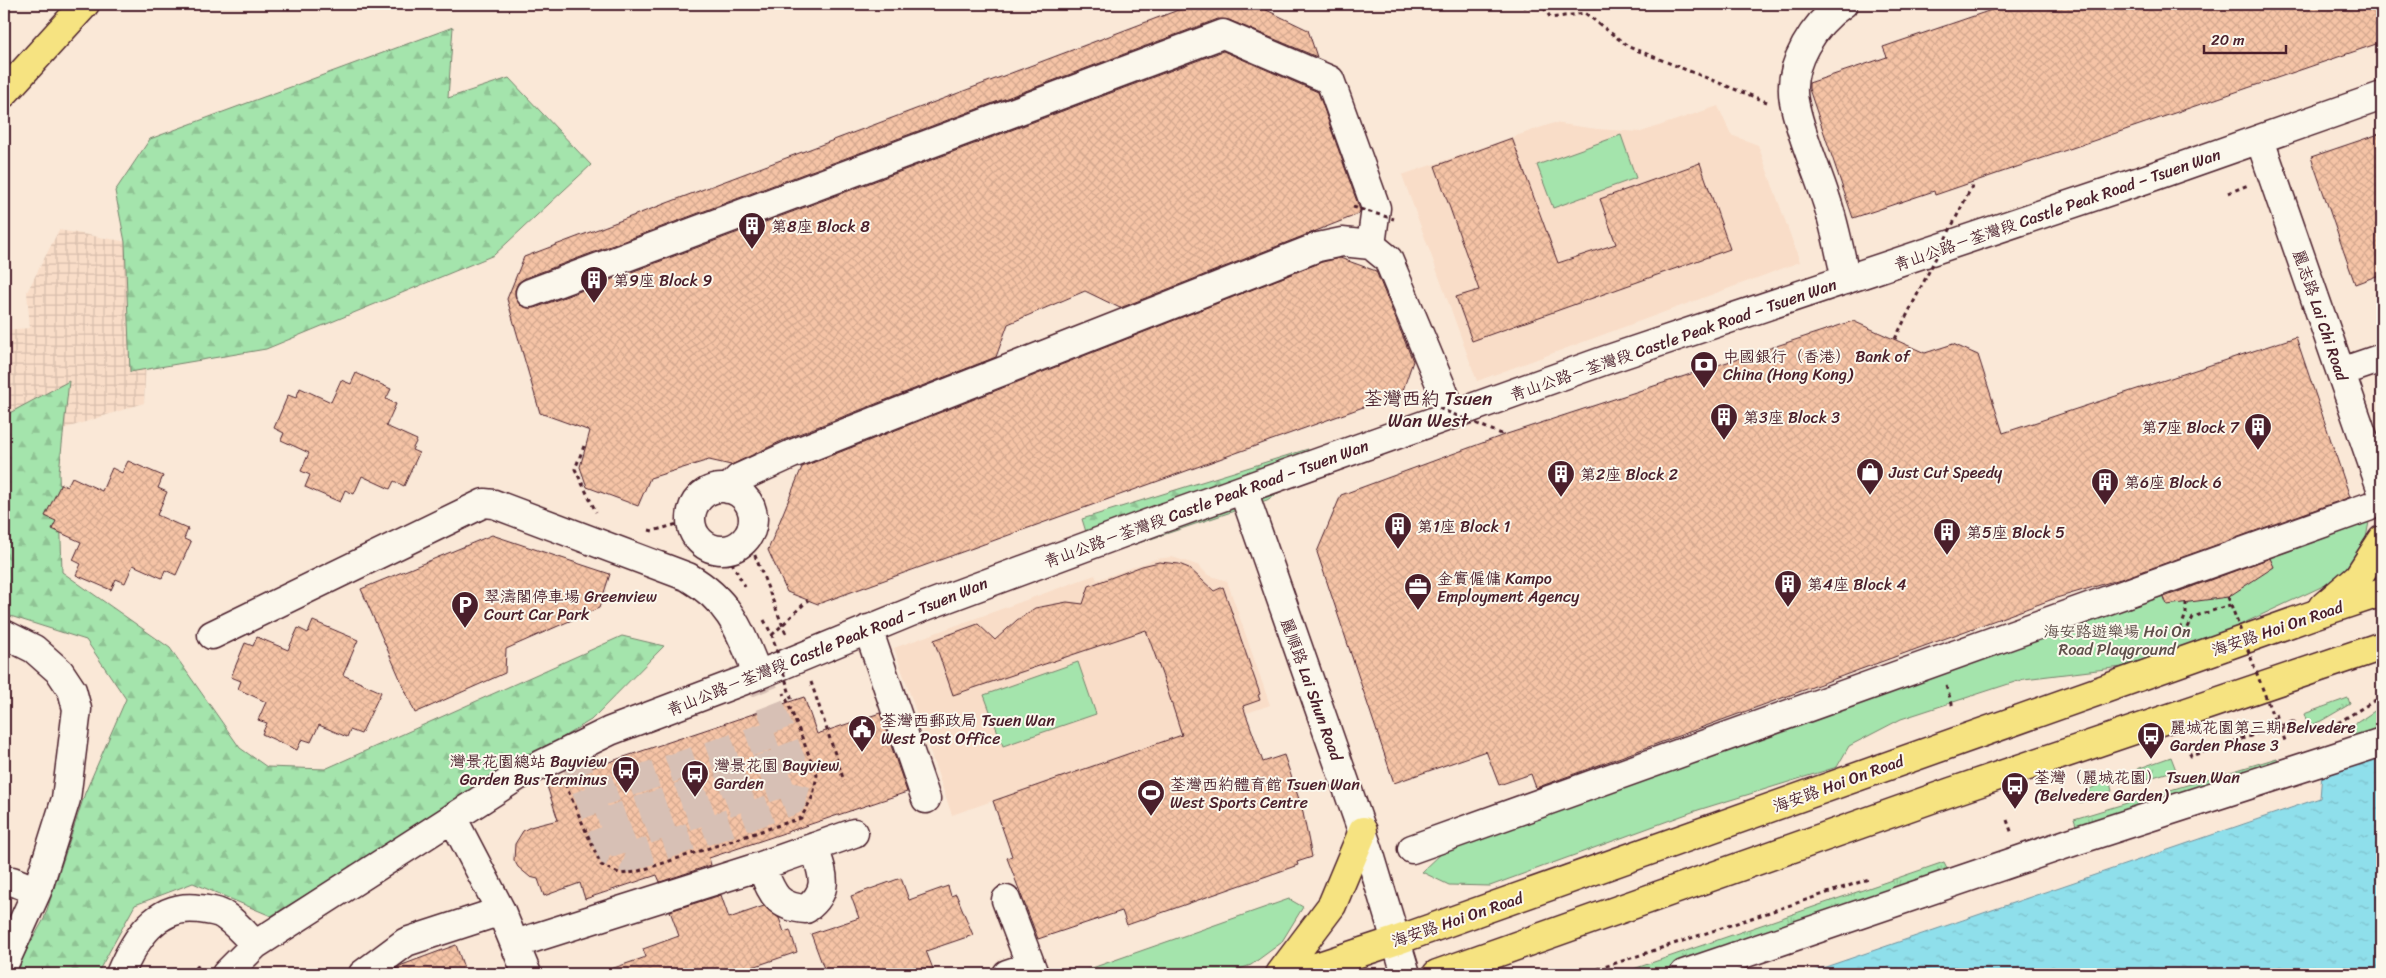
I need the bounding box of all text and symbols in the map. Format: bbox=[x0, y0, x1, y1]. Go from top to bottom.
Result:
scale bar bbox=[2204, 22, 2286, 54]
text: 20 m bbox=[2211, 27, 2245, 53]
street label: 青山公路－荃灣段 Castle Peak Road – Tsuen Wan bbox=[1890, 140, 2225, 279]
building icon: 第8座 Block 8 bbox=[737, 211, 767, 250]
place label: 第8座 Block 8 bbox=[771, 212, 870, 241]
street label: 麗志路 Lai Chi Road bbox=[2284, 246, 2357, 386]
building icon: 第9座 Block 9 bbox=[579, 265, 609, 304]
place label: 第9座 Block 9 bbox=[613, 266, 712, 295]
street label: 青山公路－荃灣段 Castle Peak Road – Tsuen Wan bbox=[1506, 270, 1841, 409]
place label: 中國銀行（香港） Bank of China (Hong Kong) bbox=[1723, 342, 1912, 389]
bank icon: 中國銀行（香港） Bank of China (Hong Kong) bbox=[1689, 350, 1719, 389]
district label: 荃灣西約 Tsuen Wan West bbox=[1364, 382, 1492, 437]
building icon: 第3座 Block 3 bbox=[1709, 402, 1739, 441]
place label: 第3座 Block 3 bbox=[1743, 403, 1840, 432]
building icon: 第7座 Block 7 bbox=[2243, 412, 2273, 451]
place label: 第7座 Block 7 bbox=[2141, 413, 2240, 442]
street label: 青山公路－荃灣段 Castle Peak Road – Tsuen Wan bbox=[1040, 431, 1373, 576]
shop icon: Just Cut Speedy bbox=[1855, 457, 1885, 496]
place label: Just Cut Speedy bbox=[1888, 458, 2003, 487]
building icon: 第2座 Block 2 bbox=[1546, 459, 1576, 498]
place label: 第2座 Block 2 bbox=[1580, 460, 1678, 489]
building icon: 第6座 Block 6 bbox=[2090, 467, 2120, 506]
place label: 第6座 Block 6 bbox=[2124, 468, 2222, 497]
building icon: 第1座 Block 1 bbox=[1383, 511, 1413, 550]
place label: 第1座 Block 1 bbox=[1417, 512, 1510, 541]
building icon: 第5座 Block 5 bbox=[1932, 517, 1962, 556]
place label: 第5座 Block 5 bbox=[1966, 518, 2065, 547]
place label: 金實僱傭 Kampo Employment Agency bbox=[1437, 564, 1580, 611]
street label: 青山公路－荃灣段 Castle Peak Road – Tsuen Wan bbox=[662, 568, 992, 724]
building icon: 第4座 Block 4 bbox=[1773, 569, 1803, 608]
place label: 第4座 Block 4 bbox=[1807, 570, 1907, 599]
office icon: 金實僱傭 Kampo Employment Agency bbox=[1403, 572, 1433, 611]
place label: 翠濤閣停車場 Greenview Court Car Park bbox=[484, 582, 658, 629]
parking icon: 翠濤閣停車場 Greenview Court Car Park bbox=[450, 590, 480, 629]
street label: 海安路 Hoi On Road bbox=[2207, 592, 2348, 665]
street label: 麗順路 Lai Shun Road bbox=[1272, 614, 1351, 766]
park label: 海安路遊樂場 Hoi On Road Playground bbox=[2043, 617, 2191, 664]
place label: 荃灣西郵政局 Tsuen Wan West Post Office bbox=[881, 706, 1055, 753]
place label: 麗城花園第三期 Belvedere Garden Phase 3 bbox=[2170, 713, 2356, 760]
public building icon: 荃灣西郵政局 Tsuen Wan West Post Office bbox=[847, 714, 877, 753]
bus stop icon: 麗城花園第三期 Belvedere Garden Phase 3 bbox=[2136, 721, 2166, 760]
street label: 海安路 Hoi On Road bbox=[1769, 746, 1909, 821]
place label: 灣景花園總站 Bayview Garden Bus Terminus bbox=[450, 747, 608, 794]
place label: 灣景花園 Bayview Garden bbox=[714, 751, 839, 798]
bus stop icon: 灣景花園總站 Bayview Garden Bus Terminus bbox=[611, 755, 641, 794]
bus stop icon: 灣景花園 Bayview Garden bbox=[680, 759, 710, 798]
place label: 荃灣（麗城花園） Tsuen Wan (Belvedere Garden) bbox=[2034, 763, 2240, 810]
place label: 荃灣西約體育館 Tsuen Wan West Sports Centre bbox=[1170, 770, 1360, 817]
bus stop icon: 荃灣（麗城花園） Tsuen Wan (Belvedere Garden) bbox=[2000, 771, 2030, 810]
sports icon: 荃灣西約體育館 Tsuen Wan West Sports Centre bbox=[1136, 778, 1166, 817]
street label: 海安路 Hoi On Road bbox=[1387, 883, 1528, 956]

